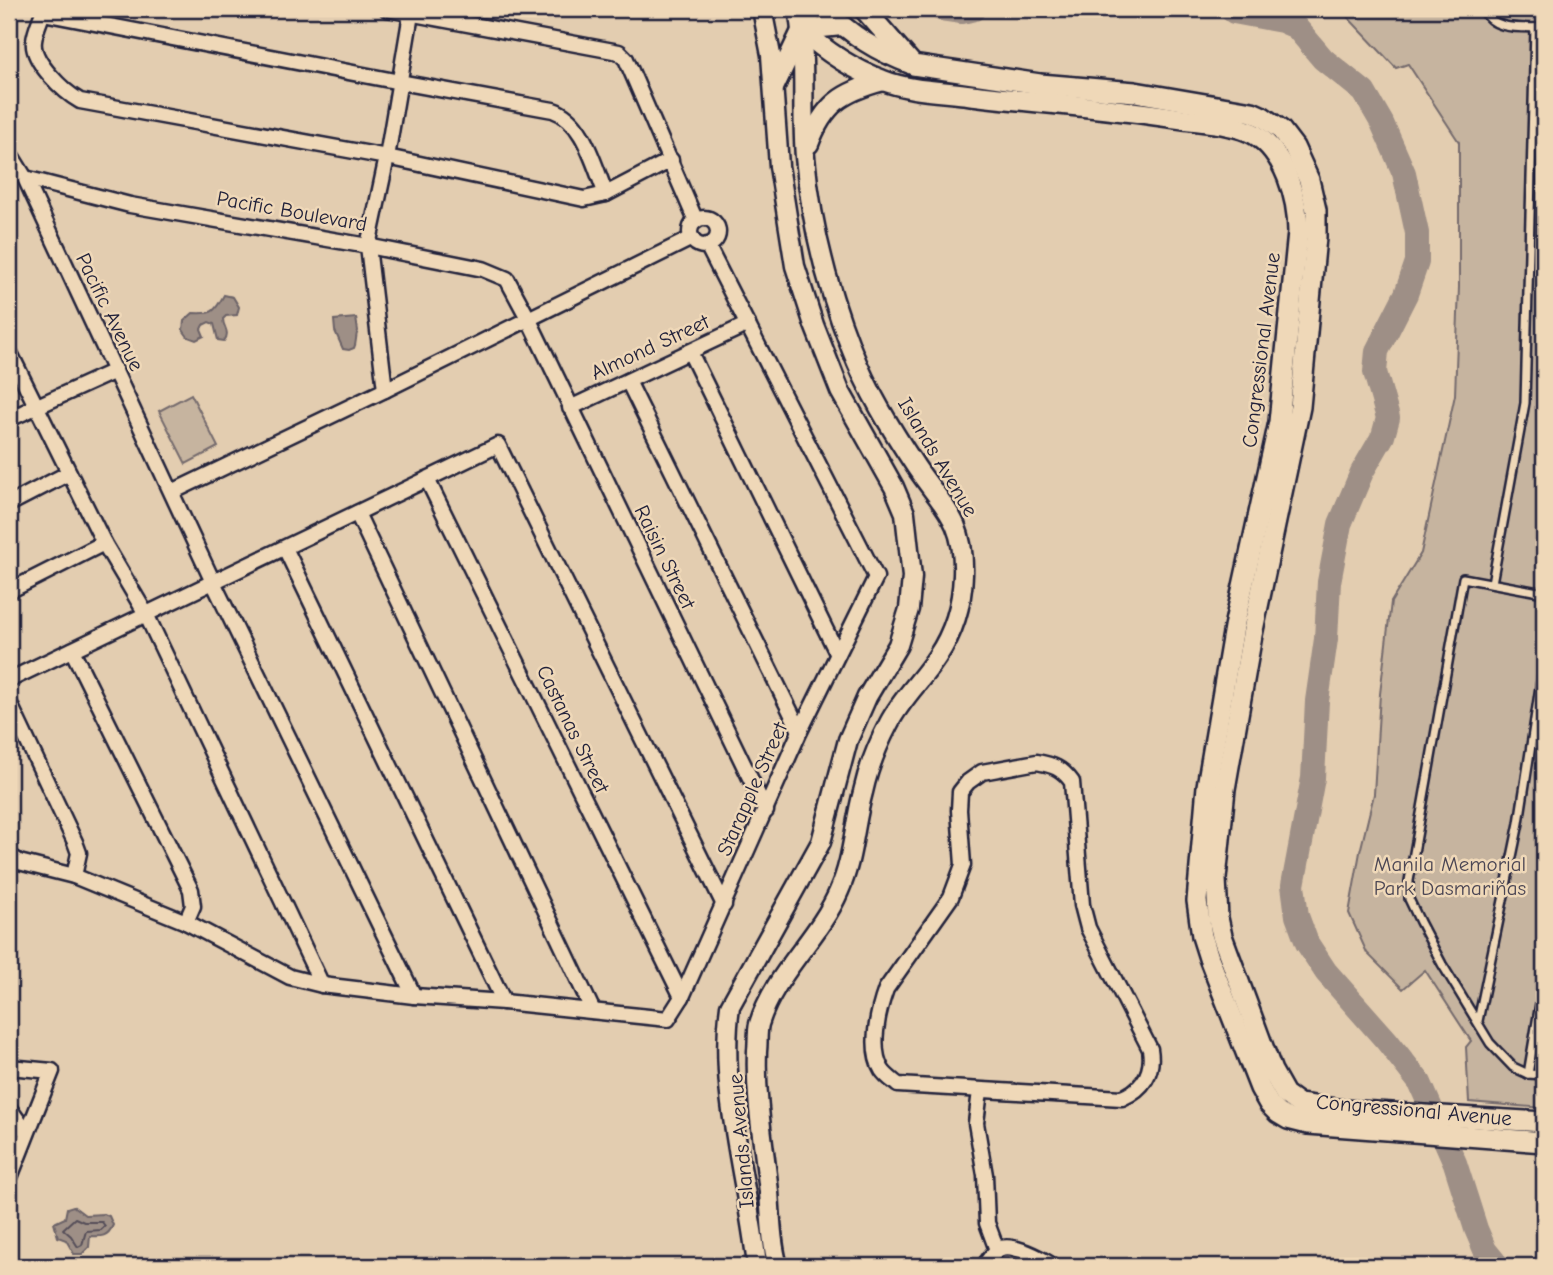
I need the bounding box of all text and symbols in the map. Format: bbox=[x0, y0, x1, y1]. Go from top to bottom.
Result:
street label: Pacific Boulevard bbox=[215, 186, 369, 236]
street label: Pacific Avenue bbox=[71, 249, 149, 375]
street label: Congressional Avenue bbox=[1237, 251, 1285, 449]
street label: Almond Street bbox=[587, 309, 714, 385]
street label: Islands Avenue bbox=[893, 393, 983, 521]
street label: Raisin Street bbox=[630, 501, 701, 614]
street label: Castanas Street bbox=[532, 661, 615, 798]
street label: Starapple Street bbox=[712, 718, 793, 859]
park label: Manila Memorial Park Dasmariñas bbox=[1374, 852, 1526, 900]
street label: Islands Avenue bbox=[723, 1073, 759, 1209]
street label: Congressional Avenue bbox=[1315, 1089, 1513, 1131]

